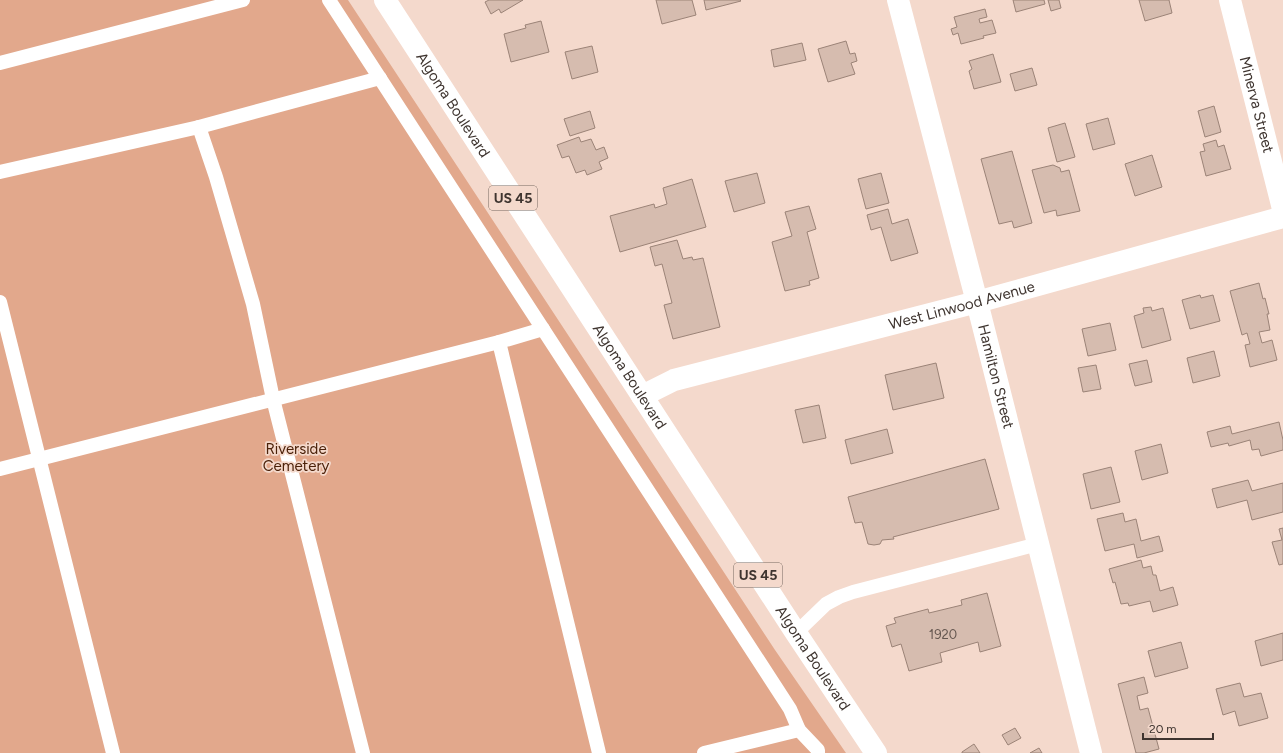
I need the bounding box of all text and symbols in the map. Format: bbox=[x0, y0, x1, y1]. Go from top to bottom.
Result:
street label: Algoma Boulevard bbox=[412, 49, 494, 161]
street label: Minerva Street bbox=[1236, 55, 1278, 155]
road number: US 45 bbox=[489, 186, 537, 210]
street label: West Linwood Avenue bbox=[887, 277, 1037, 333]
street label: Algoma Boulevard bbox=[589, 321, 670, 433]
street label: Hamilton Street bbox=[974, 322, 1018, 431]
park label: Riverside Cemetery bbox=[263, 440, 329, 475]
road number: US 45 bbox=[734, 563, 782, 587]
street label: Algoma Boulevard bbox=[772, 602, 854, 714]
house number: 1920 bbox=[929, 627, 957, 642]
scale bar bbox=[1143, 715, 1213, 741]
text: 20 m bbox=[1149, 722, 1177, 736]

